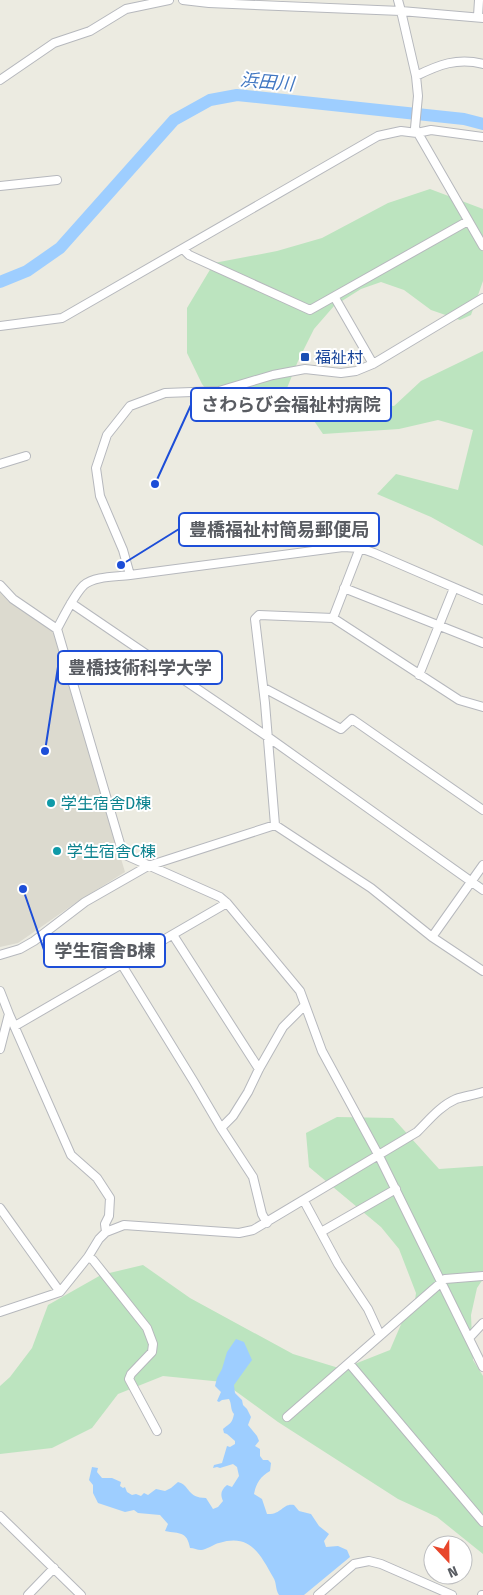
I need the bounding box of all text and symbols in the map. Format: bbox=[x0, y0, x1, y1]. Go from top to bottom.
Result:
water label: 浜田川 bbox=[239, 69, 297, 95]
place label: 福祉村 bbox=[315, 348, 363, 367]
marker: 福祉村 bbox=[299, 351, 311, 363]
callout: さわらび会福祉村病院 bbox=[191, 388, 391, 421]
text: さわらび会福祉村病院 bbox=[201, 394, 381, 416]
callout: 豊橋福祉村簡易郵便局 bbox=[179, 513, 379, 546]
text: 豊橋福祉村簡易郵便局 bbox=[189, 519, 369, 541]
callout: 豊橋技術科学大学 bbox=[58, 651, 222, 684]
text: 豊橋技術科学大学 bbox=[68, 657, 212, 679]
place label: 学生宿舎D棟 bbox=[61, 794, 151, 813]
marker: 学生宿舎D棟 bbox=[45, 797, 57, 809]
place label: 学生宿舎C棟 bbox=[67, 842, 156, 861]
marker: 学生宿舎C棟 bbox=[51, 845, 63, 857]
callout: 学生宿舎B棟 bbox=[44, 934, 165, 967]
text: 学生宿舎B棟 bbox=[54, 940, 156, 962]
north arrow bbox=[423, 1535, 473, 1585]
text: N bbox=[445, 1562, 460, 1581]

